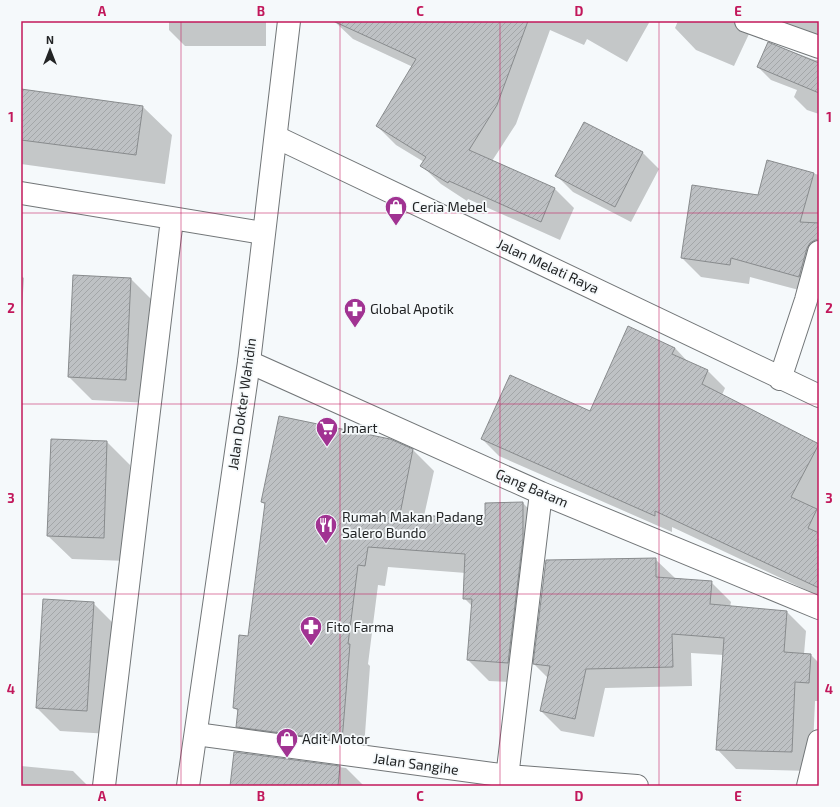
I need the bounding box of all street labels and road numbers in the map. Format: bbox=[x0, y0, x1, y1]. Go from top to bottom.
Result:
street label: Jalan Melati Raya bbox=[495, 234, 602, 297]
street label: Jalan Dokter Wahidin bbox=[224, 337, 259, 471]
street label: Gang Batam bbox=[493, 465, 571, 510]
street label: Jalan Sangihe bbox=[372, 749, 460, 778]

